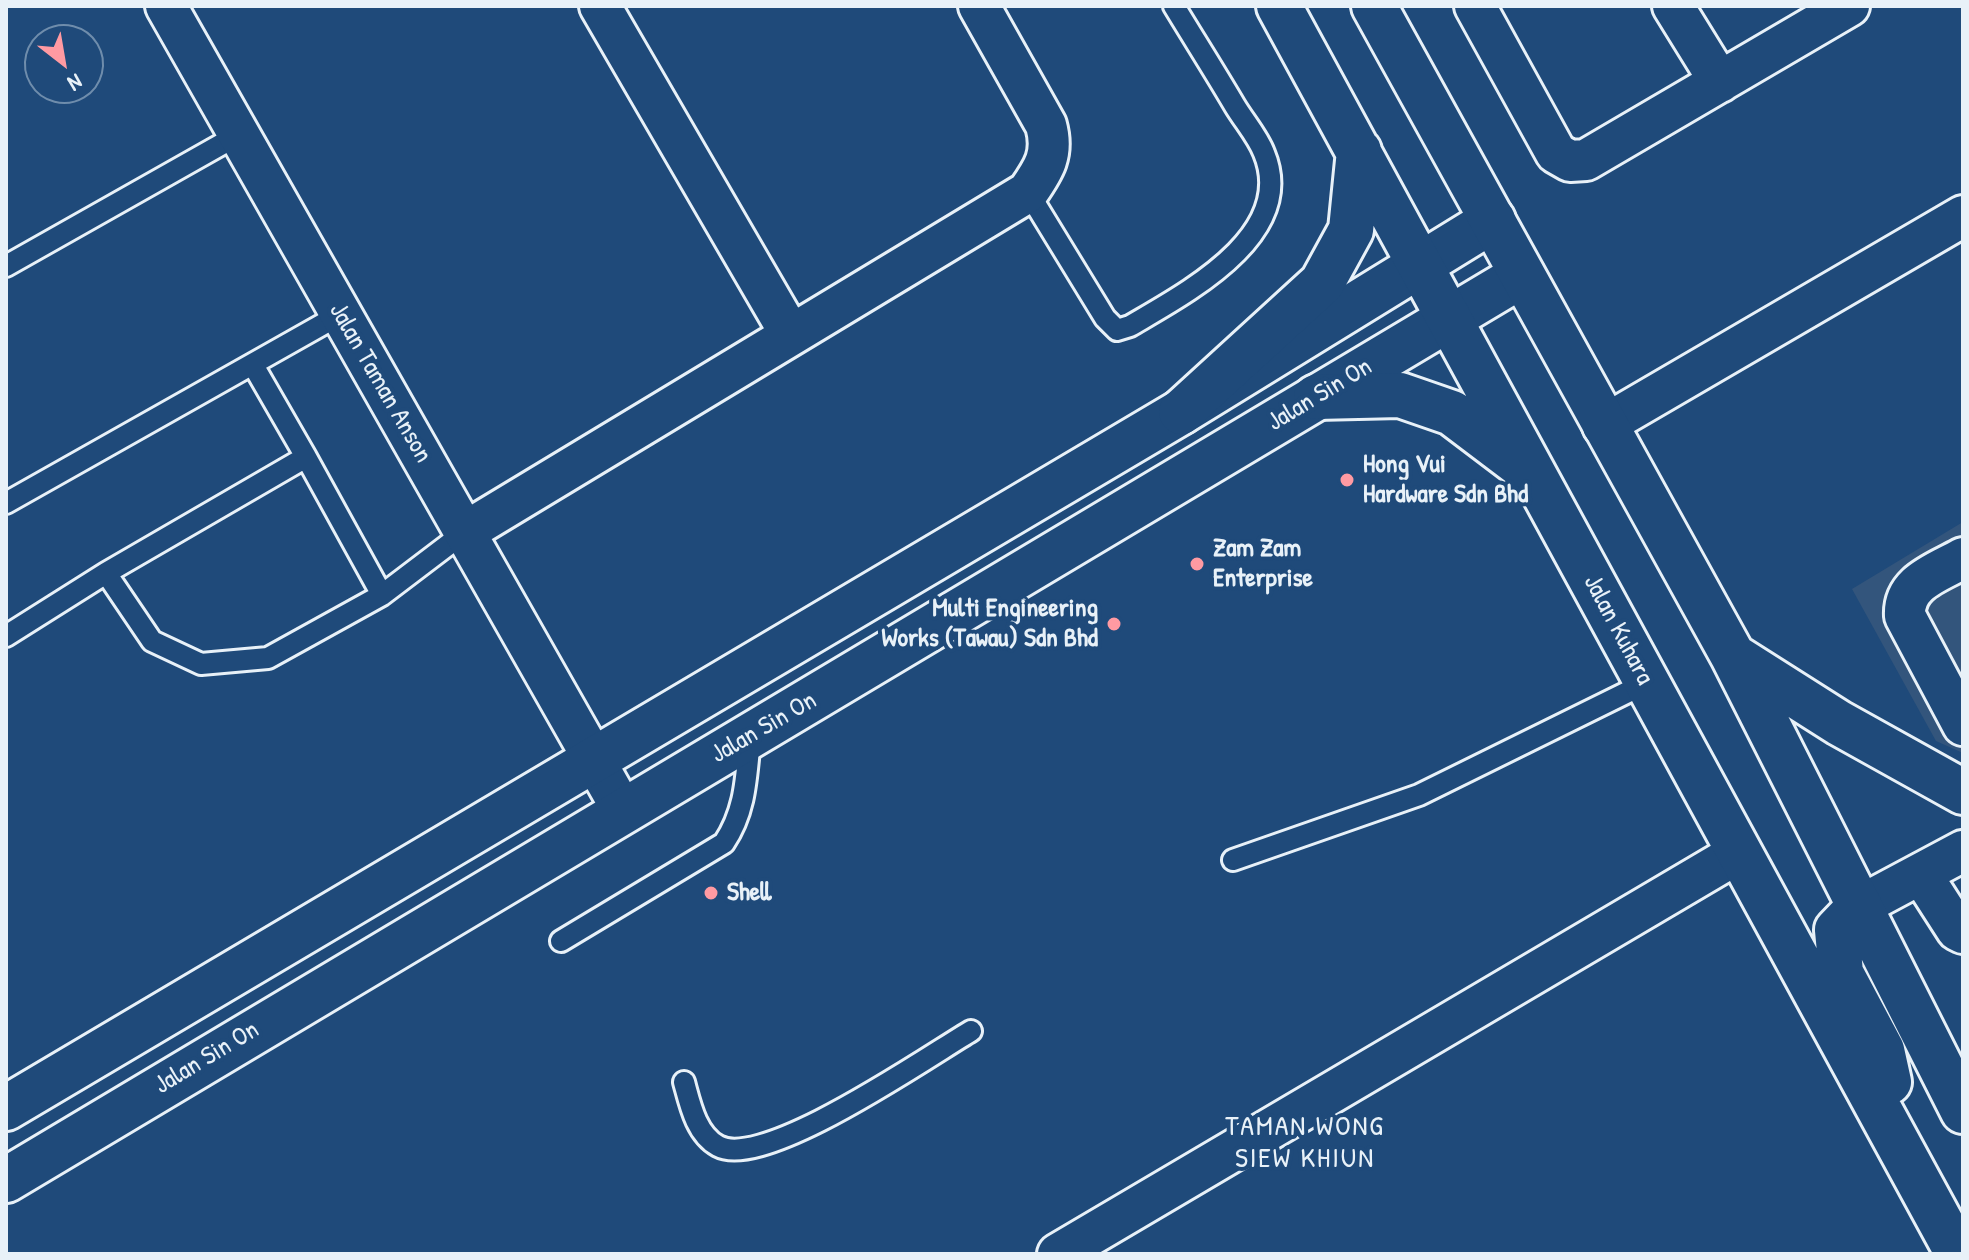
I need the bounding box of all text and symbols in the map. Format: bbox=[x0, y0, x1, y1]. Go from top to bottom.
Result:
north arrow bbox=[24, 24, 104, 104]
text: N bbox=[63, 67, 88, 99]
street label: Jalan Taman Anson bbox=[322, 298, 438, 468]
street label: Jalan Sin On bbox=[1262, 352, 1378, 438]
place label: Hong Vui Hardware Sdn Bhd bbox=[1363, 449, 1528, 510]
marker: Hong Vui Hardware Sdn Bhd bbox=[1338, 471, 1356, 489]
place label: Zam Zam Enterprise bbox=[1213, 533, 1313, 594]
marker: Zam Zam Enterprise bbox=[1188, 555, 1206, 573]
street label: Jalan Kuhara bbox=[1576, 570, 1660, 690]
place label: Multi Engineering Works (Tawau) Sdn Bhd bbox=[882, 593, 1098, 654]
marker: Multi Engineering Works (Tawau) Sdn Bhd bbox=[1105, 615, 1123, 633]
street label: Jalan Sin On bbox=[706, 685, 822, 771]
place label: Shell bbox=[727, 877, 771, 909]
marker: Shell bbox=[702, 884, 720, 902]
street label: Jalan Sin On bbox=[149, 1015, 265, 1101]
district label: TAMAN WONG SIEW KHIUN bbox=[1225, 1111, 1385, 1177]

